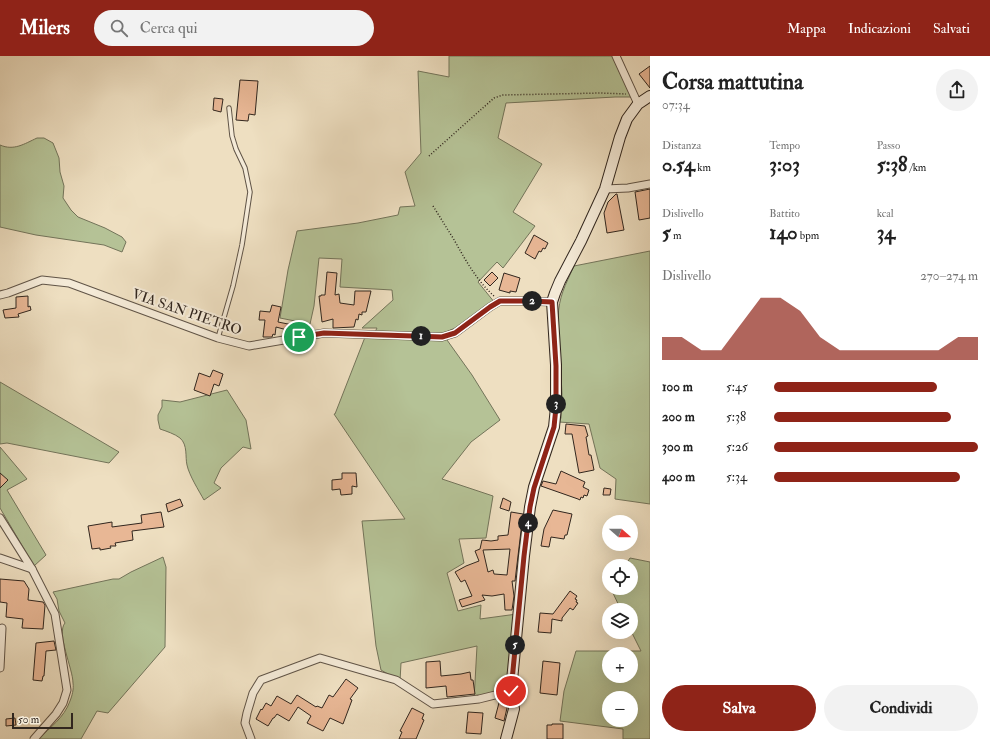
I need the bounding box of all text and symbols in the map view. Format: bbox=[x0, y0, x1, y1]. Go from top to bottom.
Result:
search box bbox=[94, 10, 374, 46]
text: Milers bbox=[20, 16, 70, 40]
icon: search bbox=[108, 17, 130, 39]
text: Cerca qui bbox=[140, 19, 198, 38]
text: Mappa bbox=[787, 20, 826, 37]
text: Indicazioni bbox=[848, 20, 911, 37]
text: Salvati bbox=[933, 20, 970, 37]
text: Corsa mattutina bbox=[662, 68, 803, 96]
button: share bbox=[936, 69, 978, 111]
text: 07:34 bbox=[662, 97, 690, 113]
text: Distanza bbox=[662, 139, 701, 152]
text: Tempo bbox=[769, 139, 800, 152]
text: Passo bbox=[877, 139, 900, 152]
text: 0.54 bbox=[662, 152, 695, 177]
text: 3:03 bbox=[769, 152, 800, 177]
text: 5:38 bbox=[877, 152, 907, 177]
text: km bbox=[695, 161, 711, 174]
text: /km bbox=[907, 161, 926, 174]
text: Dislivello bbox=[662, 207, 703, 220]
text: Battito bbox=[769, 207, 800, 220]
text: kcal bbox=[877, 207, 894, 220]
text: 5 bbox=[662, 220, 671, 245]
text: 140 bbox=[769, 220, 798, 245]
text: 34 bbox=[877, 220, 895, 245]
text: m bbox=[671, 229, 682, 242]
text: bpm bbox=[798, 229, 819, 242]
text: Dislivello bbox=[662, 268, 711, 284]
text: 270–274 m bbox=[920, 268, 978, 284]
street label: VIA SAN PIETRO bbox=[130, 285, 244, 339]
pin: 2 bbox=[522, 291, 542, 311]
text: 2 bbox=[529, 294, 535, 307]
pin bbox=[282, 320, 316, 354]
icon: arrive bbox=[288, 326, 310, 348]
pin: 1 bbox=[411, 326, 431, 346]
text: 1 bbox=[419, 329, 423, 342]
text: 100 m bbox=[662, 379, 693, 395]
text: 5:45 bbox=[726, 379, 748, 395]
pin: 3 bbox=[546, 394, 566, 414]
text: 3 bbox=[554, 397, 558, 410]
text: 200 m bbox=[662, 409, 695, 425]
text: 5:38 bbox=[726, 409, 746, 425]
text: 300 m bbox=[662, 439, 693, 455]
text: 5:26 bbox=[726, 439, 748, 455]
text: 400 m bbox=[662, 469, 695, 485]
text: 5:34 bbox=[726, 469, 747, 485]
pin: 4 bbox=[518, 513, 538, 533]
north arrow bbox=[602, 515, 638, 551]
map controls bbox=[602, 515, 638, 727]
text: 4 bbox=[525, 516, 531, 529]
button: locate bbox=[602, 559, 638, 595]
button: layers bbox=[602, 603, 638, 639]
pin: 5 bbox=[505, 635, 525, 655]
text: 5 bbox=[513, 638, 517, 651]
button: + bbox=[602, 647, 638, 683]
pin bbox=[494, 674, 528, 708]
icon: check bbox=[500, 680, 522, 702]
button: Salva bbox=[662, 685, 816, 731]
button: Condividi bbox=[824, 685, 978, 731]
button: − bbox=[602, 691, 638, 727]
scale bar bbox=[12, 711, 73, 730]
text: 50 m bbox=[18, 713, 39, 726]

